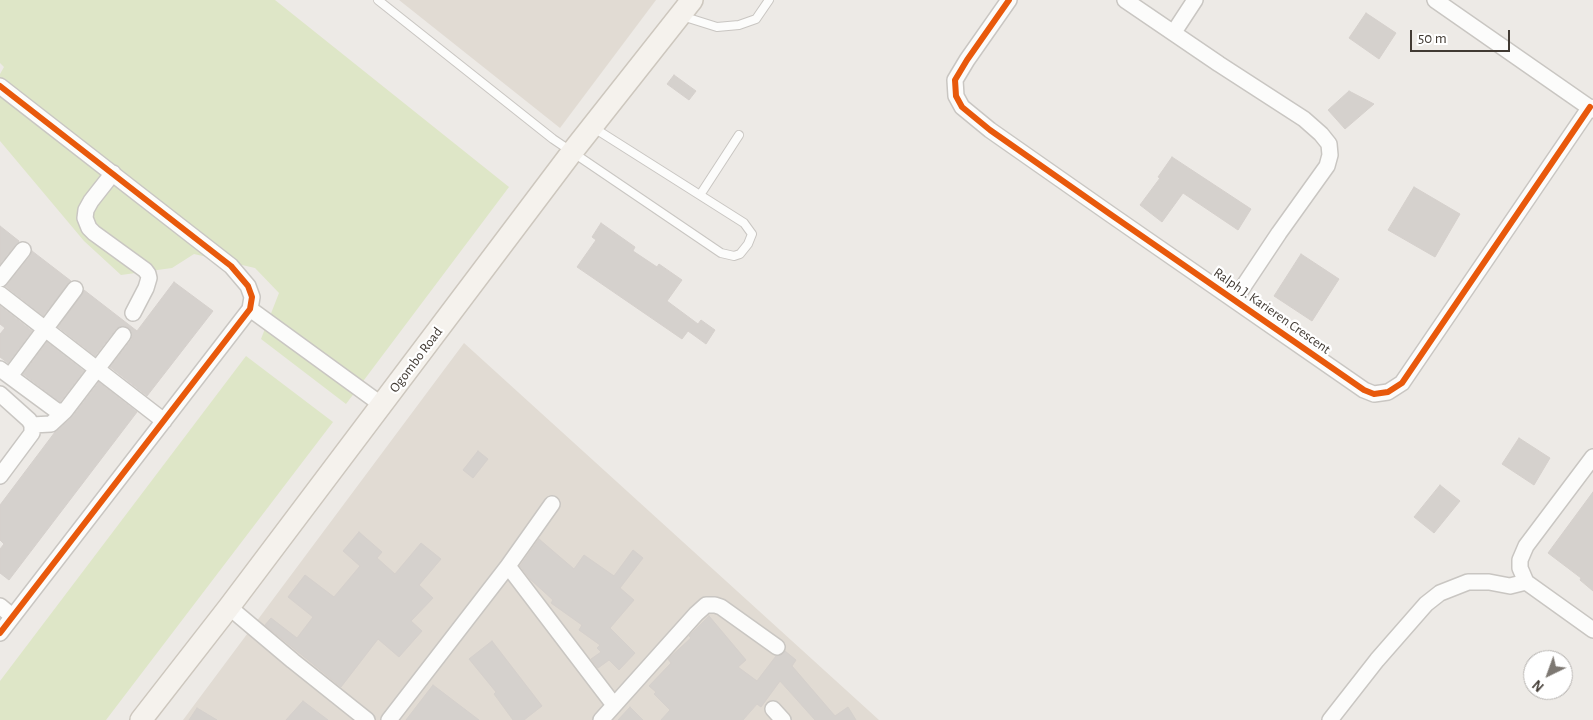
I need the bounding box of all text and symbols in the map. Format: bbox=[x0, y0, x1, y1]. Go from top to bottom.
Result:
scale bar bbox=[1413, 20, 1513, 52]
text: 50 m bbox=[1418, 31, 1447, 46]
street label: Ralph J. Karieren Crescent bbox=[1210, 264, 1334, 358]
street label: Ogombo Road bbox=[386, 324, 446, 396]
north arrow bbox=[1523, 650, 1573, 700]
text: N bbox=[1530, 677, 1547, 694]

